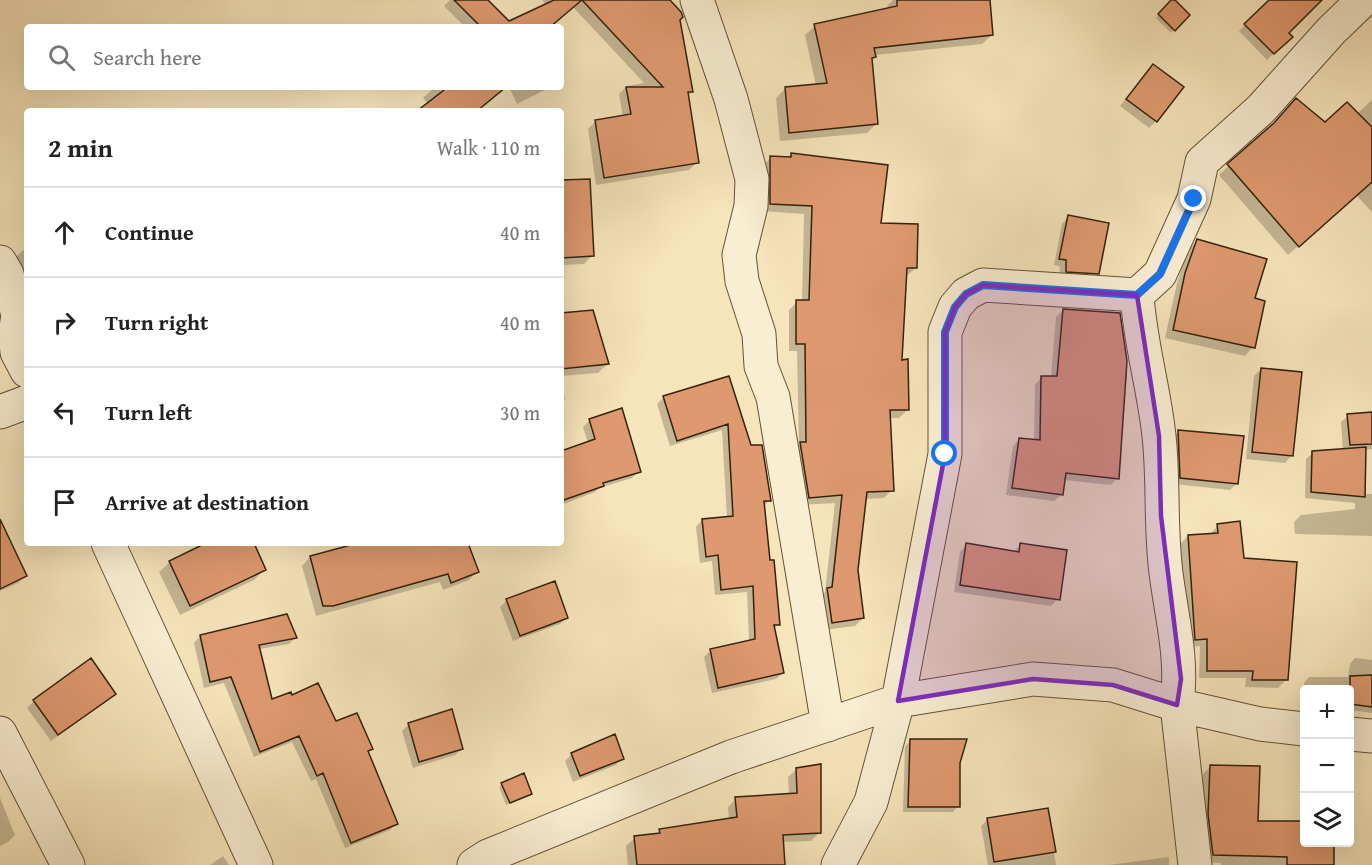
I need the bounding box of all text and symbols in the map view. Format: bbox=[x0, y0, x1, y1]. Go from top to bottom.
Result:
search box bbox=[24, 24, 564, 90]
icon: search bbox=[45, 41, 78, 74]
text: Search here bbox=[93, 41, 202, 73]
text: 2 min bbox=[48, 128, 113, 167]
text: Walk · 110 m bbox=[437, 133, 540, 162]
route end bbox=[1180, 185, 1206, 211]
icon: ahead bbox=[48, 216, 81, 249]
text: Continue bbox=[105, 216, 194, 248]
text: 40 m bbox=[500, 218, 540, 247]
icon: right bbox=[48, 306, 81, 339]
text: Turn right bbox=[105, 306, 208, 338]
text: 40 m bbox=[500, 308, 540, 337]
icon: left bbox=[48, 396, 81, 429]
text: Turn left bbox=[105, 396, 192, 428]
text: 30 m bbox=[500, 398, 540, 427]
route start bbox=[931, 440, 957, 466]
icon: arrive bbox=[48, 486, 81, 519]
text: Arrive at destination bbox=[105, 486, 309, 518]
map controls bbox=[1300, 685, 1354, 847]
button: + bbox=[1300, 685, 1354, 739]
button: − bbox=[1300, 739, 1354, 793]
button: layers bbox=[1300, 793, 1354, 847]

